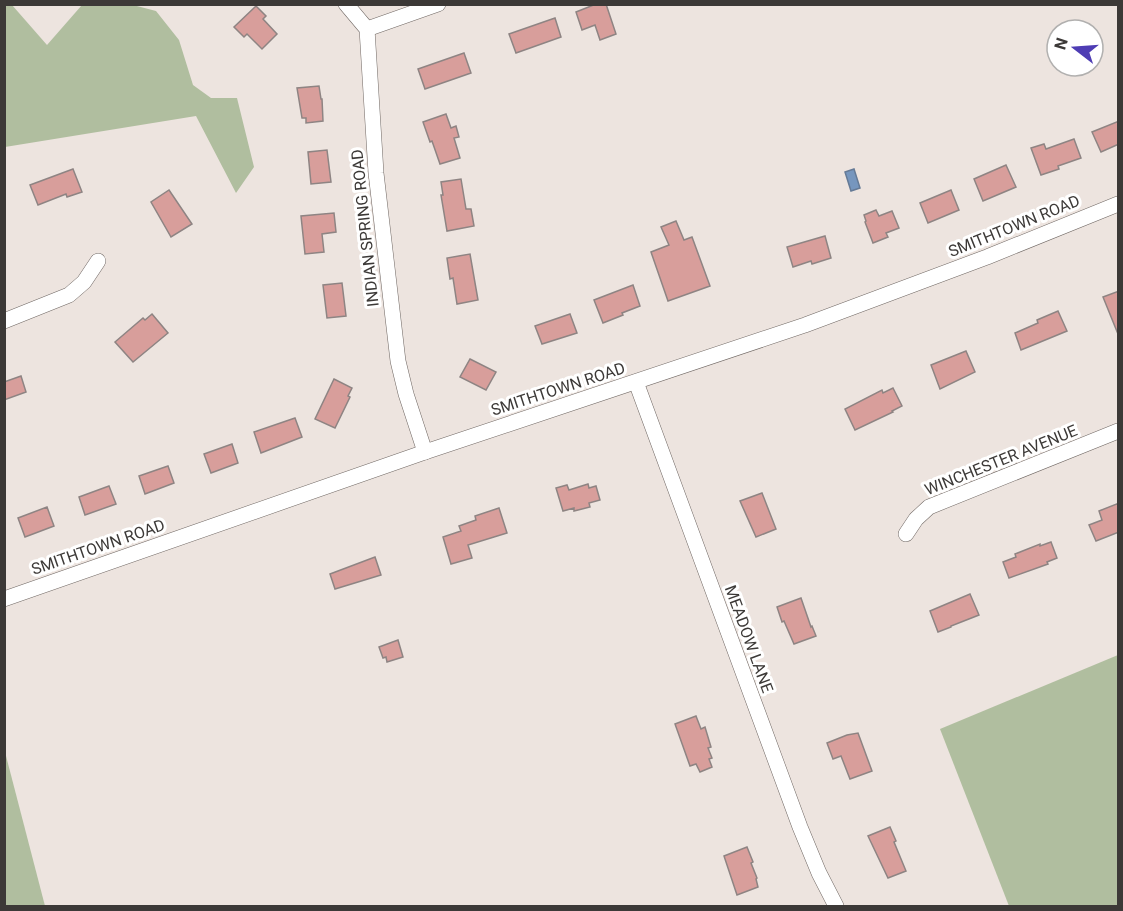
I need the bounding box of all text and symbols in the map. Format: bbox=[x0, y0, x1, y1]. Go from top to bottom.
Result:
north arrow bbox=[1045, 18, 1105, 78]
text: N bbox=[1050, 36, 1072, 52]
street label: INDIAN SPRING ROAD bbox=[347, 148, 383, 308]
street label: SMITHTOWN ROAD bbox=[946, 191, 1082, 261]
street label: SMITHTOWN ROAD bbox=[489, 358, 627, 420]
street label: WINCHESTER AVENUE bbox=[922, 421, 1080, 499]
street label: SMITHTOWN ROAD bbox=[29, 515, 167, 579]
street label: MEADOW LANE bbox=[721, 583, 777, 695]

